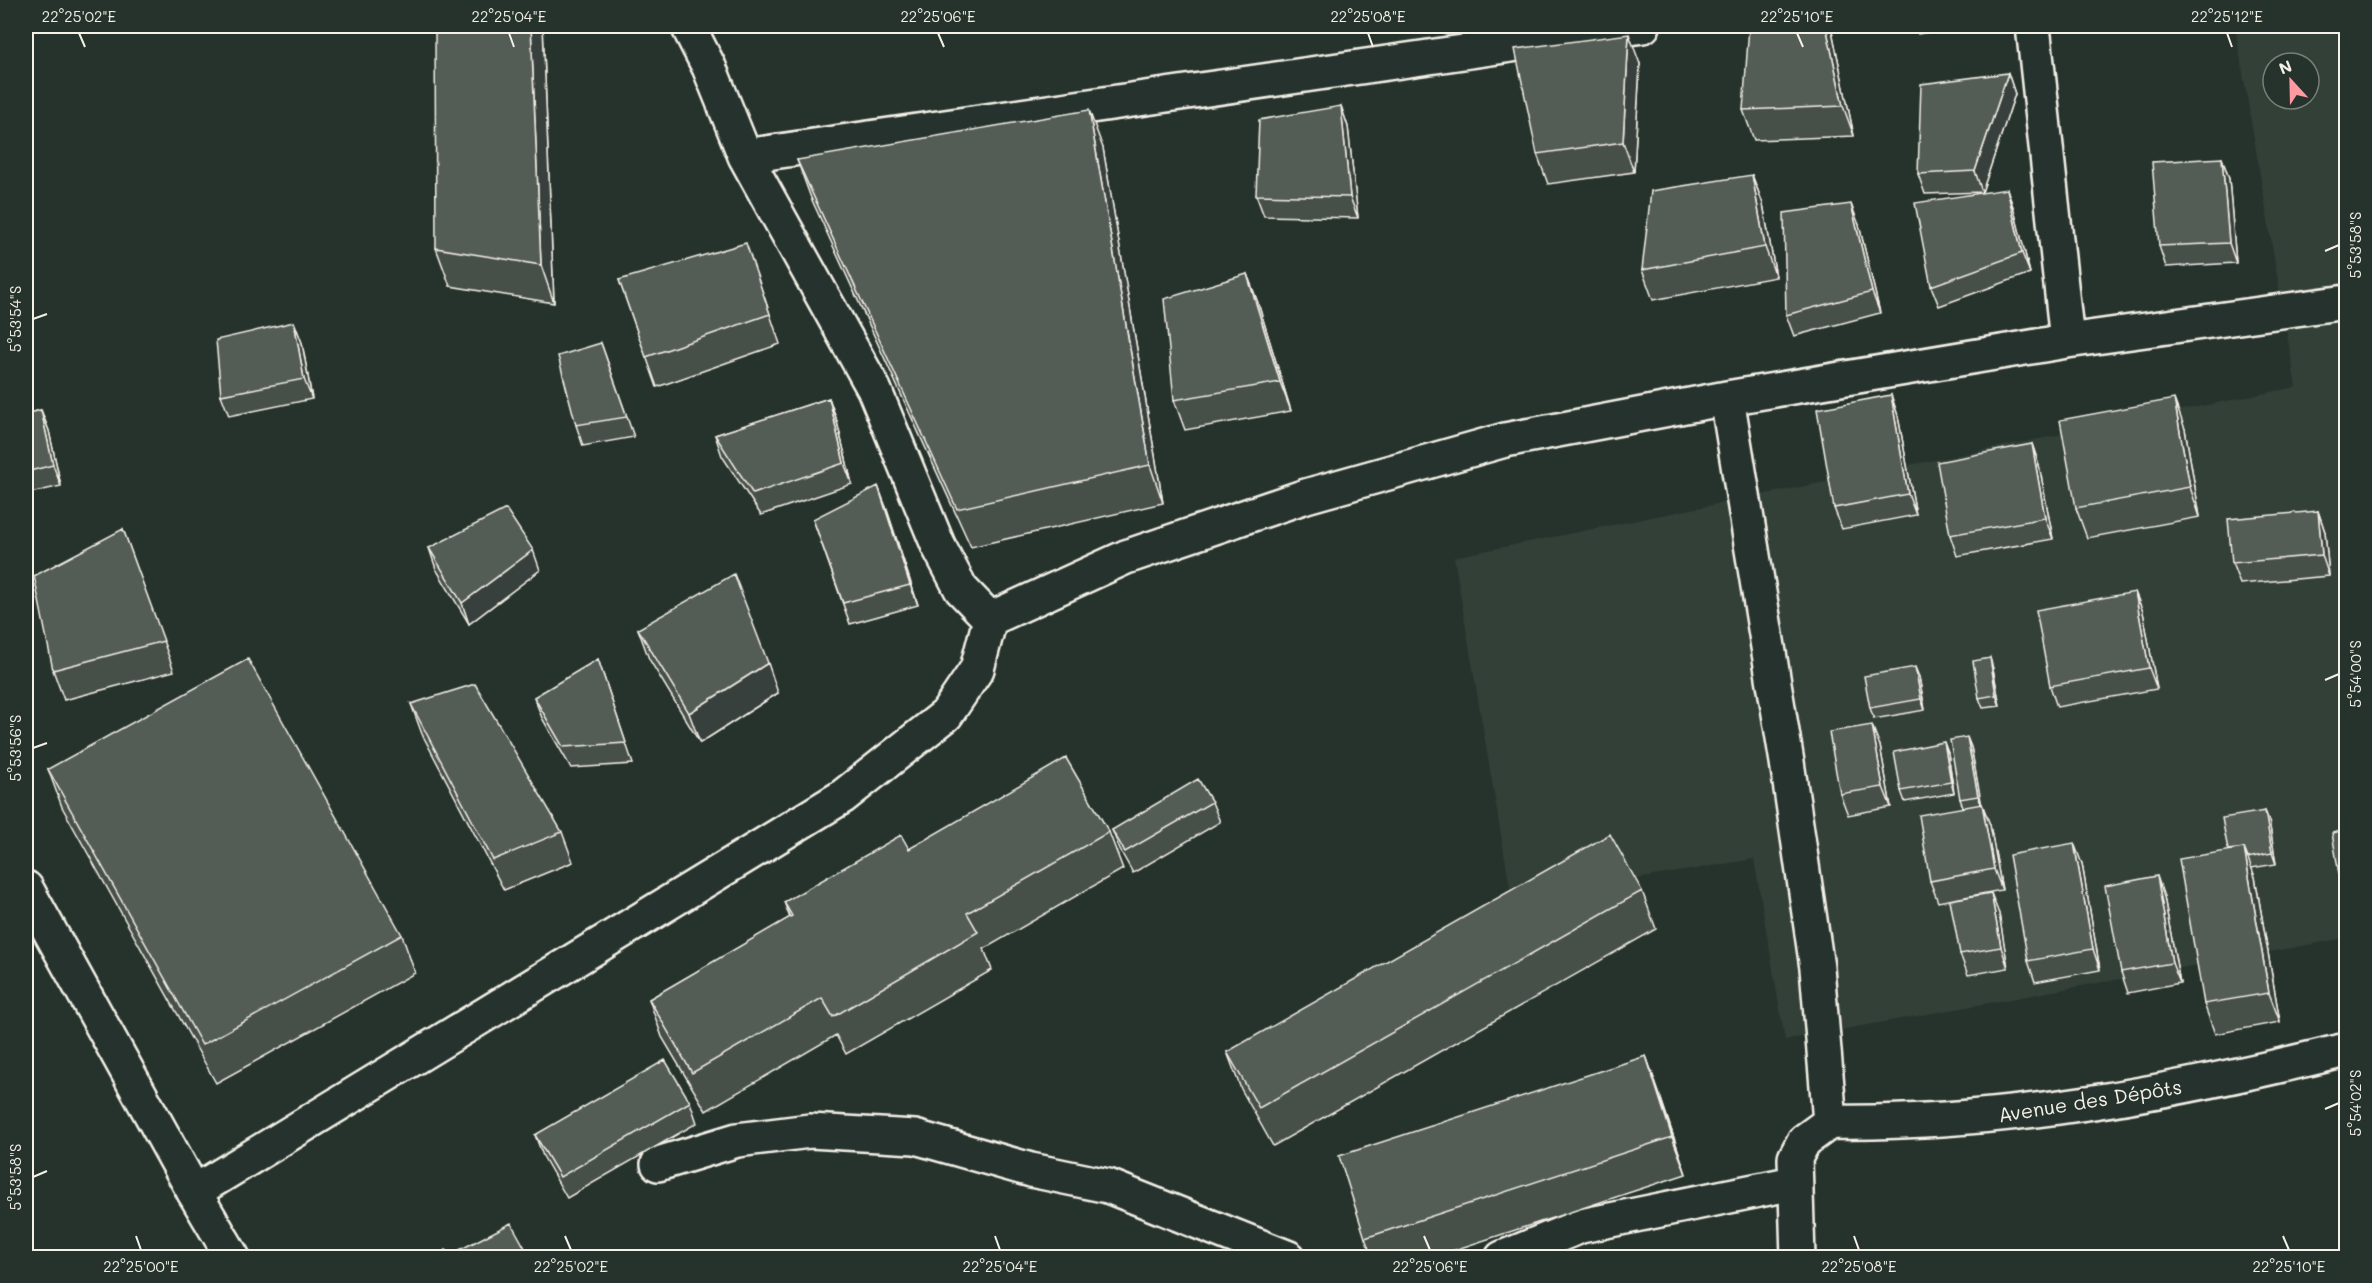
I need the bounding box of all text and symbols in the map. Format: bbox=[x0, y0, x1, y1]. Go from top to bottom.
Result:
text: 22°25'02"E bbox=[42, 6, 117, 26]
text: 22°25'04"E bbox=[472, 6, 547, 26]
text: 22°25'06"E bbox=[900, 6, 976, 26]
text: 22°25'08"E bbox=[1330, 6, 1406, 26]
text: 22°25'10"E bbox=[1761, 6, 1834, 26]
text: 22°25'12"E bbox=[2191, 6, 2263, 26]
north arrow bbox=[2261, 51, 2321, 111]
text: N bbox=[2276, 55, 2295, 79]
text: 5°53'58"S bbox=[2345, 212, 2365, 278]
text: 5°53'54"S bbox=[5, 286, 25, 352]
text: 5°54'00"S bbox=[2345, 640, 2365, 708]
text: 5°53'56"S bbox=[5, 715, 25, 781]
text: 5°54'02"S bbox=[2345, 1070, 2365, 1136]
street label: Avenue des Dépôts bbox=[1996, 1073, 2184, 1127]
text: 5°53'58"S bbox=[5, 1144, 25, 1210]
text: 22°25'00"E bbox=[103, 1256, 179, 1276]
text: 22°25'02"E bbox=[534, 1256, 609, 1276]
text: 22°25'04"E bbox=[963, 1256, 1038, 1276]
text: 22°25'06"E bbox=[1392, 1256, 1468, 1276]
text: 22°25'08"E bbox=[1821, 1256, 1897, 1276]
text: 22°25'10"E bbox=[2253, 1256, 2326, 1276]

